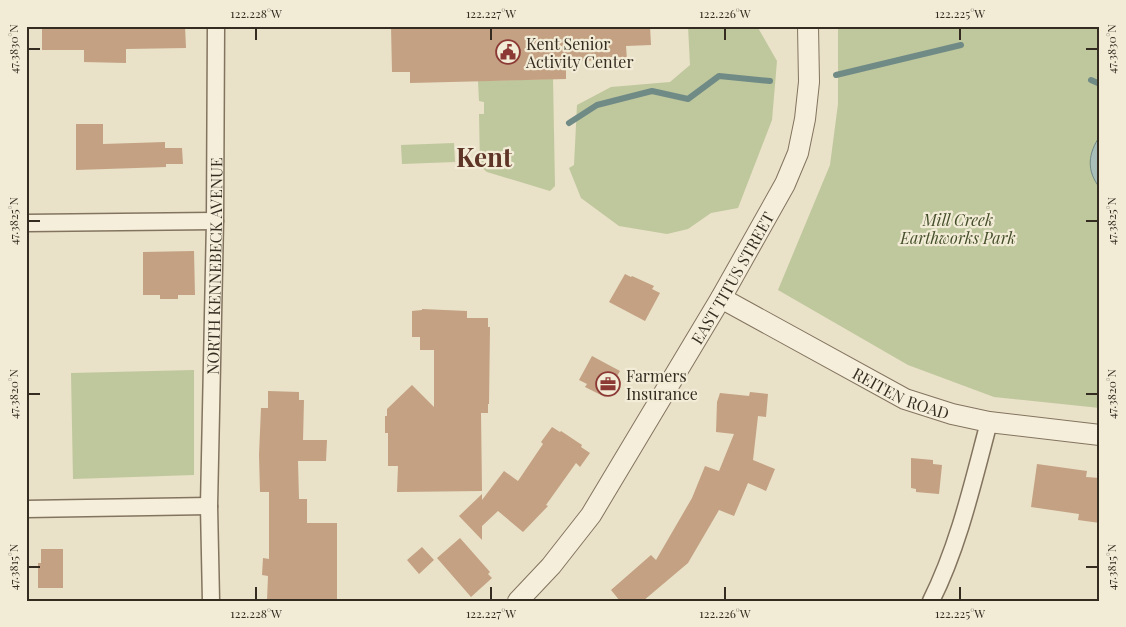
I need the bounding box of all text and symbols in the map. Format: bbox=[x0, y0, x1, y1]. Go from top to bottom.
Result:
text: 122.228°W bbox=[230, 5, 282, 21]
text: 122.227°W bbox=[466, 5, 516, 21]
text: 122.226°W bbox=[699, 5, 751, 21]
text: 122.225°W bbox=[935, 5, 985, 21]
text: 47.3830°N bbox=[5, 24, 21, 74]
text: 47.3830°N bbox=[1103, 24, 1119, 74]
place label: Kent Senior Activity Center bbox=[525, 33, 634, 72]
public building icon: Kent Senior Activity Center bbox=[495, 39, 521, 65]
district label: Kent bbox=[456, 139, 513, 174]
street label: NORTH KENNEBECK AVENUE bbox=[201, 157, 226, 375]
text: 47.3825°N bbox=[5, 196, 21, 245]
text: 47.3825°N bbox=[1103, 196, 1119, 245]
street label: EAST TITUS STREET bbox=[686, 208, 778, 347]
park label: Mill Creek Earthworks Park bbox=[899, 209, 1016, 248]
street label: REITEN ROAD bbox=[849, 362, 952, 423]
place label: Farmers Insurance bbox=[626, 365, 698, 404]
text: 47.3820°N bbox=[5, 369, 21, 419]
text: 47.3820°N bbox=[1103, 369, 1119, 419]
office icon: Farmers Insurance bbox=[595, 371, 621, 397]
text: 47.3815°N bbox=[5, 543, 21, 590]
text: 47.3815°N bbox=[1103, 543, 1119, 590]
text: 122.228°W bbox=[230, 605, 282, 621]
text: 122.227°W bbox=[466, 605, 516, 621]
text: 122.226°W bbox=[699, 605, 751, 621]
text: 122.225°W bbox=[935, 605, 985, 621]

